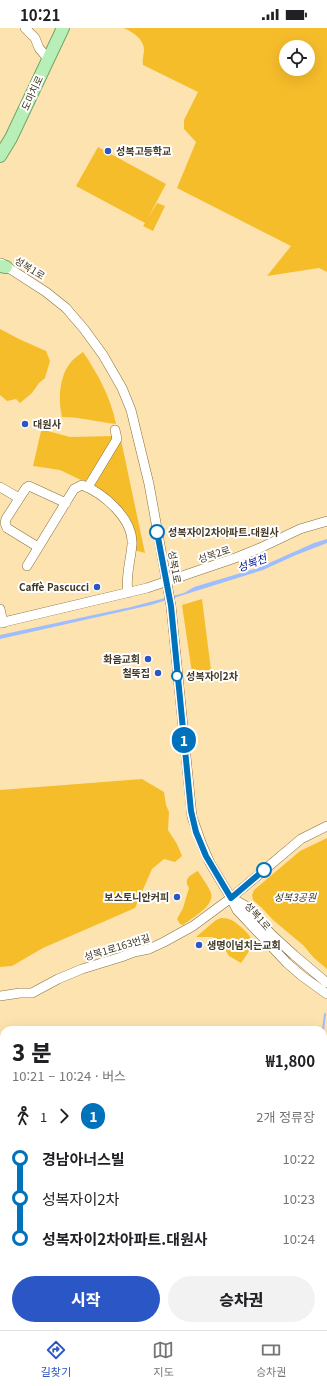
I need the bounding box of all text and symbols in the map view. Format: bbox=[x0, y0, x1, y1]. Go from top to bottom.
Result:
text: 10:21 bbox=[20, 4, 60, 25]
map controls bbox=[279, 40, 315, 76]
button: locate bbox=[279, 40, 315, 76]
street label: 도마치로 bbox=[17, 73, 46, 113]
place label: 성복고등학교 bbox=[116, 143, 171, 158]
marker: 성복고등학교 bbox=[103, 146, 113, 156]
street label: 성복1로 bbox=[12, 252, 48, 283]
place label: 대원사 bbox=[33, 416, 61, 431]
marker: 대원사 bbox=[20, 419, 30, 429]
marker: 성복자이2차아파트.대원사 bbox=[149, 524, 165, 540]
place label: 성복자이2차아파트.대원사 bbox=[168, 524, 279, 539]
street label: 성복2로 bbox=[196, 541, 232, 566]
street label: 성복1로 bbox=[165, 549, 186, 585]
water label: 성복천 bbox=[235, 549, 270, 575]
place label: Caffè Pascucci bbox=[19, 579, 89, 594]
marker: Caffè Pascucci bbox=[92, 582, 102, 592]
place label: 화음교회 bbox=[103, 651, 140, 666]
marker: 화음교회 bbox=[143, 654, 153, 664]
place label: 철뚝집 bbox=[122, 665, 150, 680]
marker: 철뚝집 bbox=[153, 668, 163, 678]
place label: 성복자이2차 bbox=[186, 668, 239, 683]
marker: 성복자이2차 bbox=[171, 670, 183, 682]
line badge: 1 bbox=[171, 727, 197, 753]
text: 1 bbox=[180, 730, 188, 750]
unlabelled marker bbox=[256, 862, 272, 878]
place label: 보스토니안커피 bbox=[105, 889, 169, 904]
park label: 성복3공원 bbox=[274, 889, 317, 904]
marker: 보스토니안커피 bbox=[172, 892, 182, 902]
street label: 성복1로 bbox=[242, 898, 275, 933]
street label: 성복1로163번길 bbox=[82, 929, 152, 964]
place label: 생명이넘치는교회 bbox=[207, 937, 281, 952]
marker: 생명이넘치는교회 bbox=[194, 940, 204, 950]
text: 3 분 bbox=[12, 1035, 52, 1067]
text: ₩1,800 bbox=[266, 1050, 315, 1071]
text: 10:21 – 10:24 · 버스 bbox=[12, 1066, 126, 1085]
icon: walk bbox=[12, 1105, 34, 1127]
icon: forward bbox=[53, 1105, 75, 1127]
text: 1 bbox=[89, 1106, 97, 1126]
text: 1 bbox=[40, 1107, 47, 1126]
text: 2개 정류장 bbox=[256, 1107, 315, 1126]
text: 경남아너스빌 bbox=[42, 1148, 125, 1169]
text: 10:22 bbox=[283, 1149, 315, 1168]
text: 성복자이2차 bbox=[42, 1188, 119, 1209]
text: 10:23 bbox=[283, 1189, 315, 1208]
text: 성복자이2차아파트.대원사 bbox=[42, 1228, 208, 1249]
text: 10:24 bbox=[283, 1229, 315, 1248]
button: 시작 bbox=[12, 1276, 160, 1322]
button: 승차권 bbox=[168, 1276, 315, 1322]
tab: 길찾기 bbox=[41, 1339, 71, 1379]
tab: 지도 bbox=[152, 1339, 174, 1379]
tab: 승차권 bbox=[256, 1339, 286, 1379]

